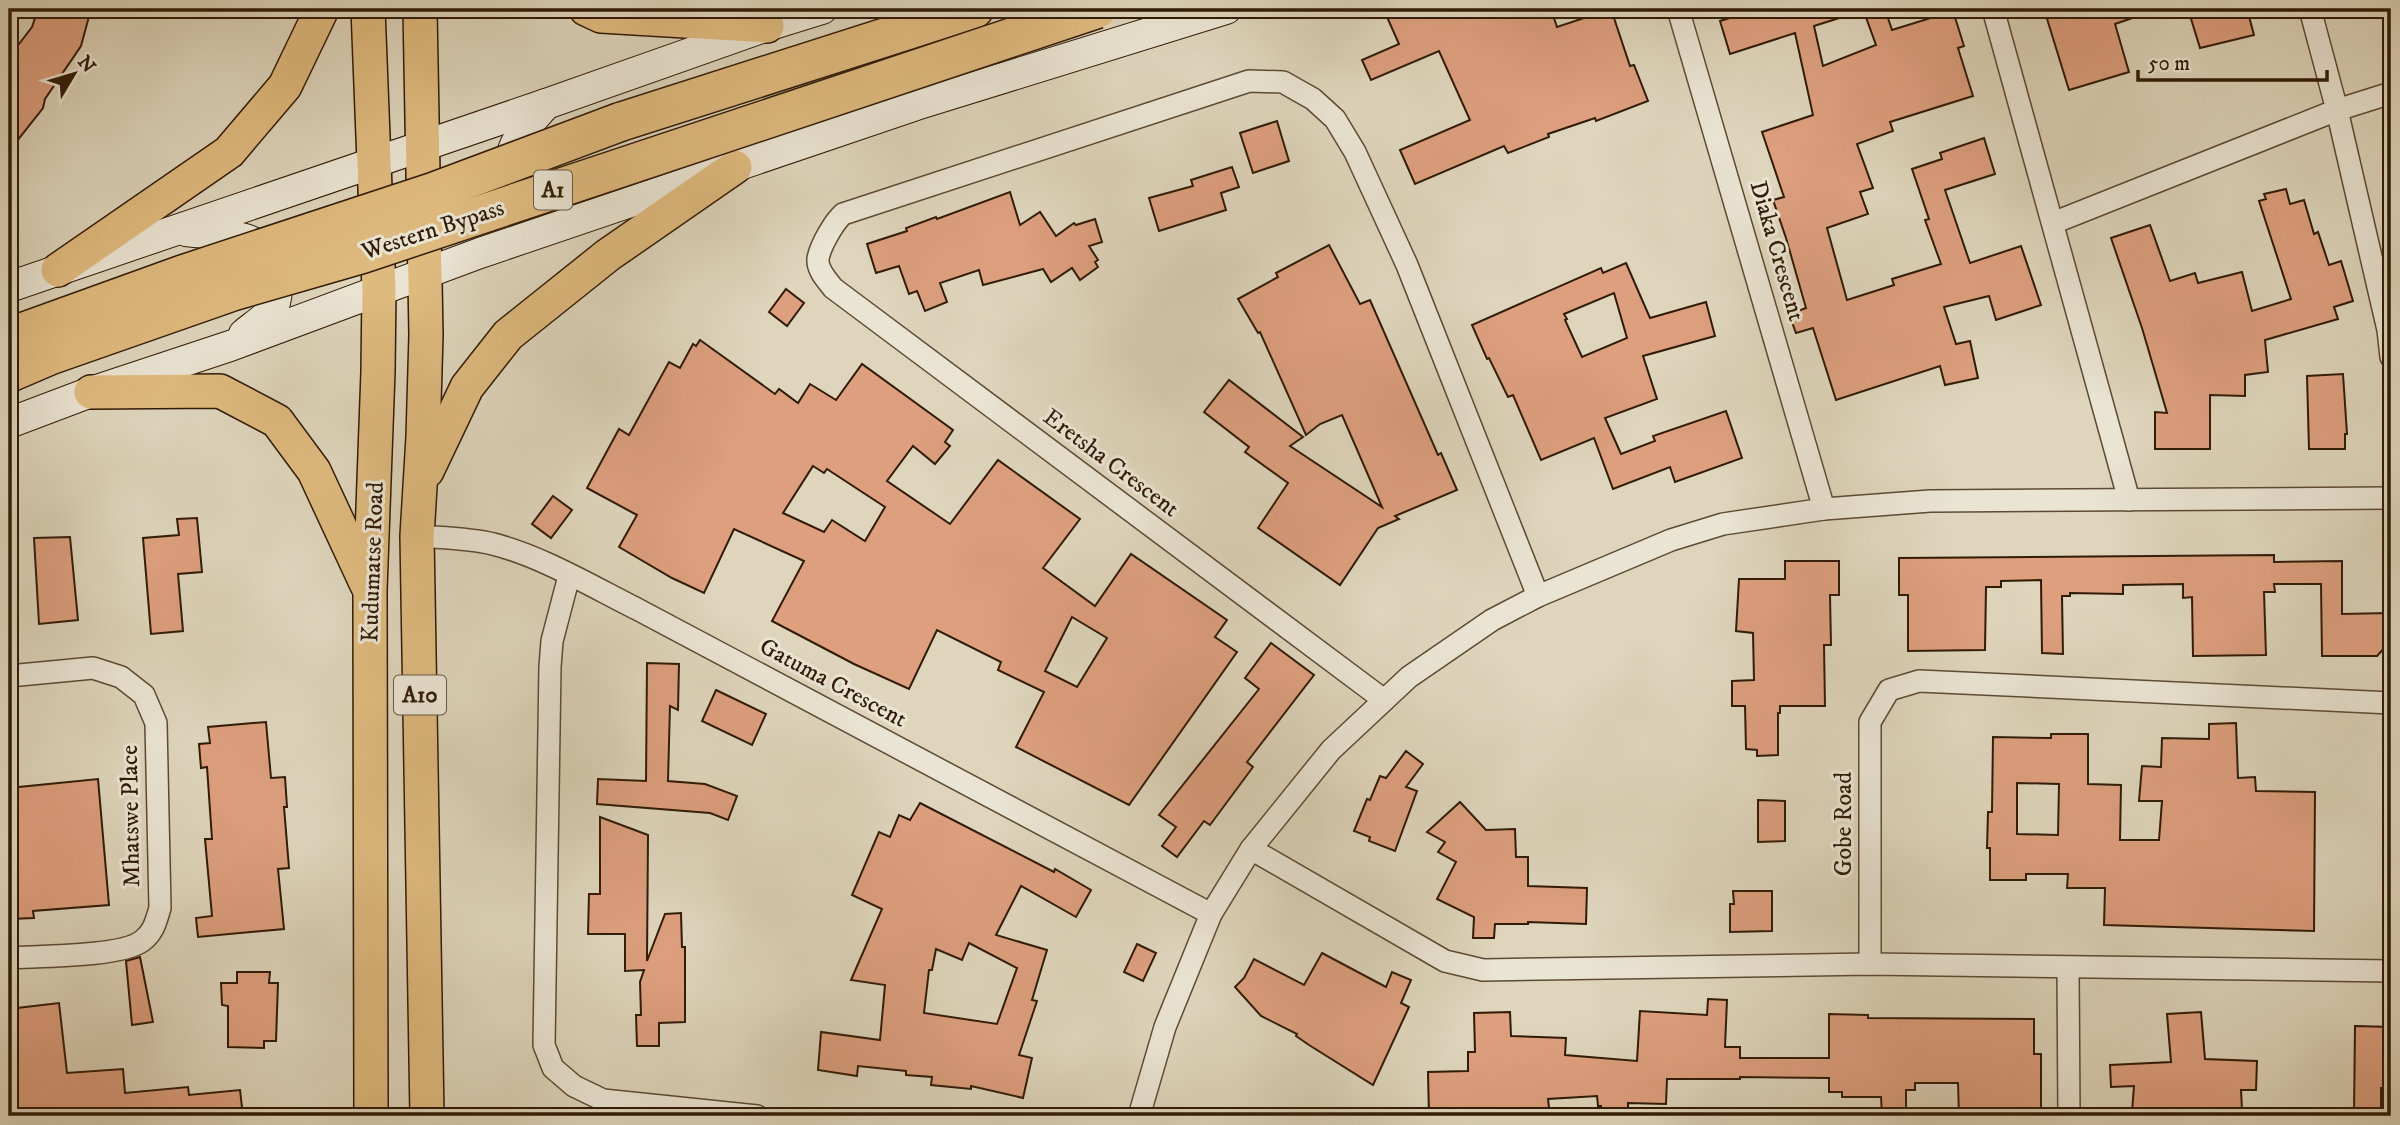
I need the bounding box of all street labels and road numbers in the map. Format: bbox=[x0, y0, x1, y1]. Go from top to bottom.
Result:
road number: A1 bbox=[534, 170, 572, 210]
street label: Diaka Crescent bbox=[1743, 177, 1811, 325]
street label: Western Bypass bbox=[357, 193, 508, 267]
street label: Eretsha Crescent bbox=[1037, 402, 1185, 524]
street label: Kudumatse Road bbox=[355, 481, 391, 643]
street label: Gatuma Crescent bbox=[754, 632, 912, 735]
road number: A10 bbox=[394, 676, 446, 715]
street label: Mhatswe Place bbox=[115, 745, 147, 887]
street label: Gobe Road bbox=[1829, 772, 1859, 876]

